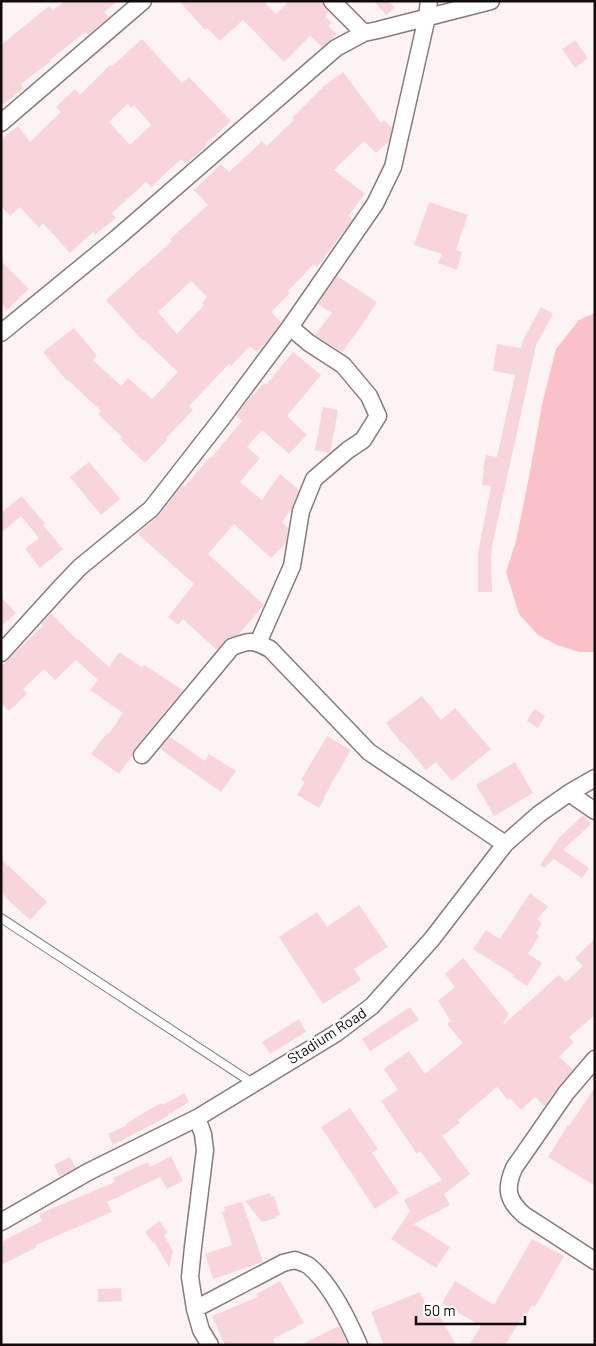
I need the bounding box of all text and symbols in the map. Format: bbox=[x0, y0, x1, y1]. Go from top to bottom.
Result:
street label: Stadium Road bbox=[284, 1003, 369, 1067]
scale bar bbox=[416, 1294, 525, 1326]
text: 50 m bbox=[424, 1301, 456, 1319]

